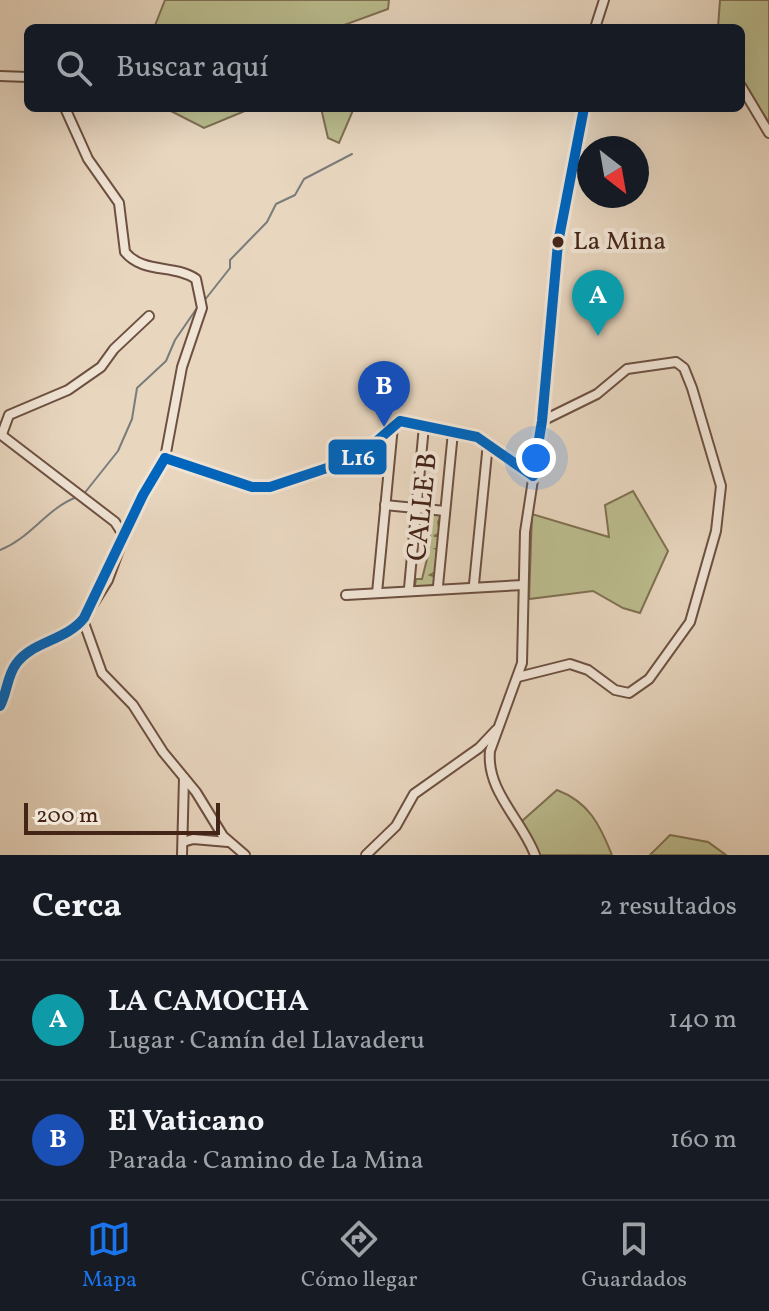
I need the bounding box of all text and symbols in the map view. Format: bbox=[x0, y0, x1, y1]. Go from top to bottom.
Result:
search box bbox=[24, 24, 745, 112]
icon: search bbox=[52, 46, 96, 90]
text: Buscar aquí bbox=[116, 47, 269, 89]
north arrow bbox=[577, 136, 649, 208]
place label: La Mina bbox=[573, 224, 666, 260]
marker: La Mina bbox=[550, 234, 566, 250]
pin: A bbox=[572, 270, 624, 336]
pin: B bbox=[358, 361, 410, 427]
line badge: L16 bbox=[327, 438, 388, 476]
your location bbox=[516, 438, 556, 478]
text: L16 bbox=[341, 444, 375, 475]
street label: CALLE B bbox=[398, 451, 448, 563]
scale bar bbox=[24, 799, 220, 835]
text: 200 m bbox=[36, 801, 98, 832]
text: Cerca bbox=[32, 884, 122, 931]
text: 2 resultados bbox=[599, 889, 737, 925]
text: LA CAMOCHA bbox=[108, 981, 309, 1023]
text: A bbox=[49, 1002, 67, 1038]
text: 140 m bbox=[668, 1002, 737, 1038]
text: Lugar · Camín del Llavaderu bbox=[108, 1023, 425, 1059]
text: El Vaticano bbox=[108, 1101, 264, 1143]
text: B bbox=[49, 1122, 67, 1158]
text: 160 m bbox=[670, 1122, 737, 1158]
text: Parada · Camino de La Mina bbox=[108, 1143, 424, 1179]
tab: Mapa bbox=[82, 1217, 137, 1296]
tab: Cómo llegar bbox=[301, 1217, 418, 1296]
tab: Guardados bbox=[581, 1217, 687, 1296]

